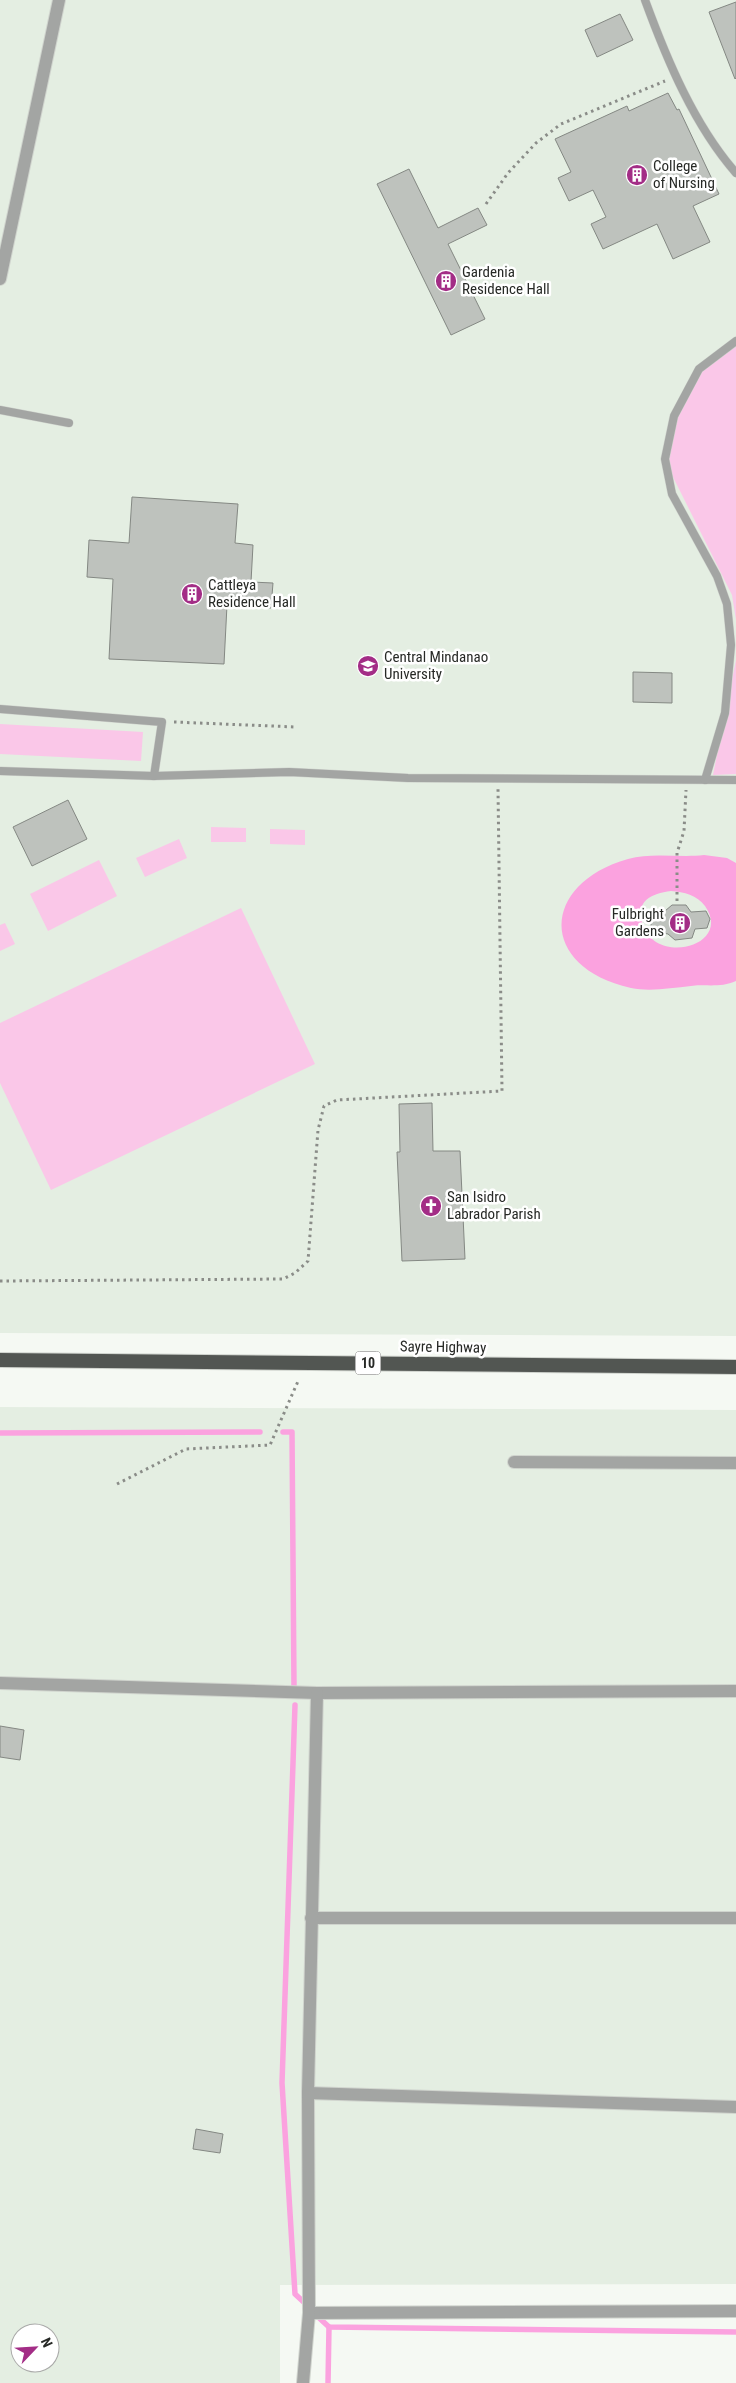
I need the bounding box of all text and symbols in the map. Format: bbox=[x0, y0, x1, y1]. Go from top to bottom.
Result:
place label: College of Nursing bbox=[653, 157, 715, 192]
building icon: College of Nursing bbox=[625, 163, 649, 187]
place label: Gardenia Residence Hall bbox=[462, 263, 550, 298]
building icon: Gardenia Residence Hall bbox=[434, 269, 458, 293]
place label: Cattleya Residence Hall bbox=[208, 576, 296, 611]
building icon: Cattleya Residence Hall bbox=[180, 582, 204, 606]
place label: Central Mindanao University bbox=[384, 648, 488, 683]
school or university icon: Central Mindanao University bbox=[356, 654, 380, 678]
place label: Fulbright Gardens bbox=[612, 905, 664, 940]
building icon: Fulbright Gardens bbox=[668, 911, 692, 935]
place label: San Isidro Labrador Parish bbox=[447, 1188, 541, 1223]
church icon: San Isidro Labrador Parish bbox=[419, 1194, 443, 1218]
street label: Sayre Highway bbox=[400, 1337, 486, 1357]
road number: 10 bbox=[356, 1352, 380, 1375]
north arrow bbox=[10, 2323, 60, 2373]
text: N bbox=[38, 2335, 56, 2350]

